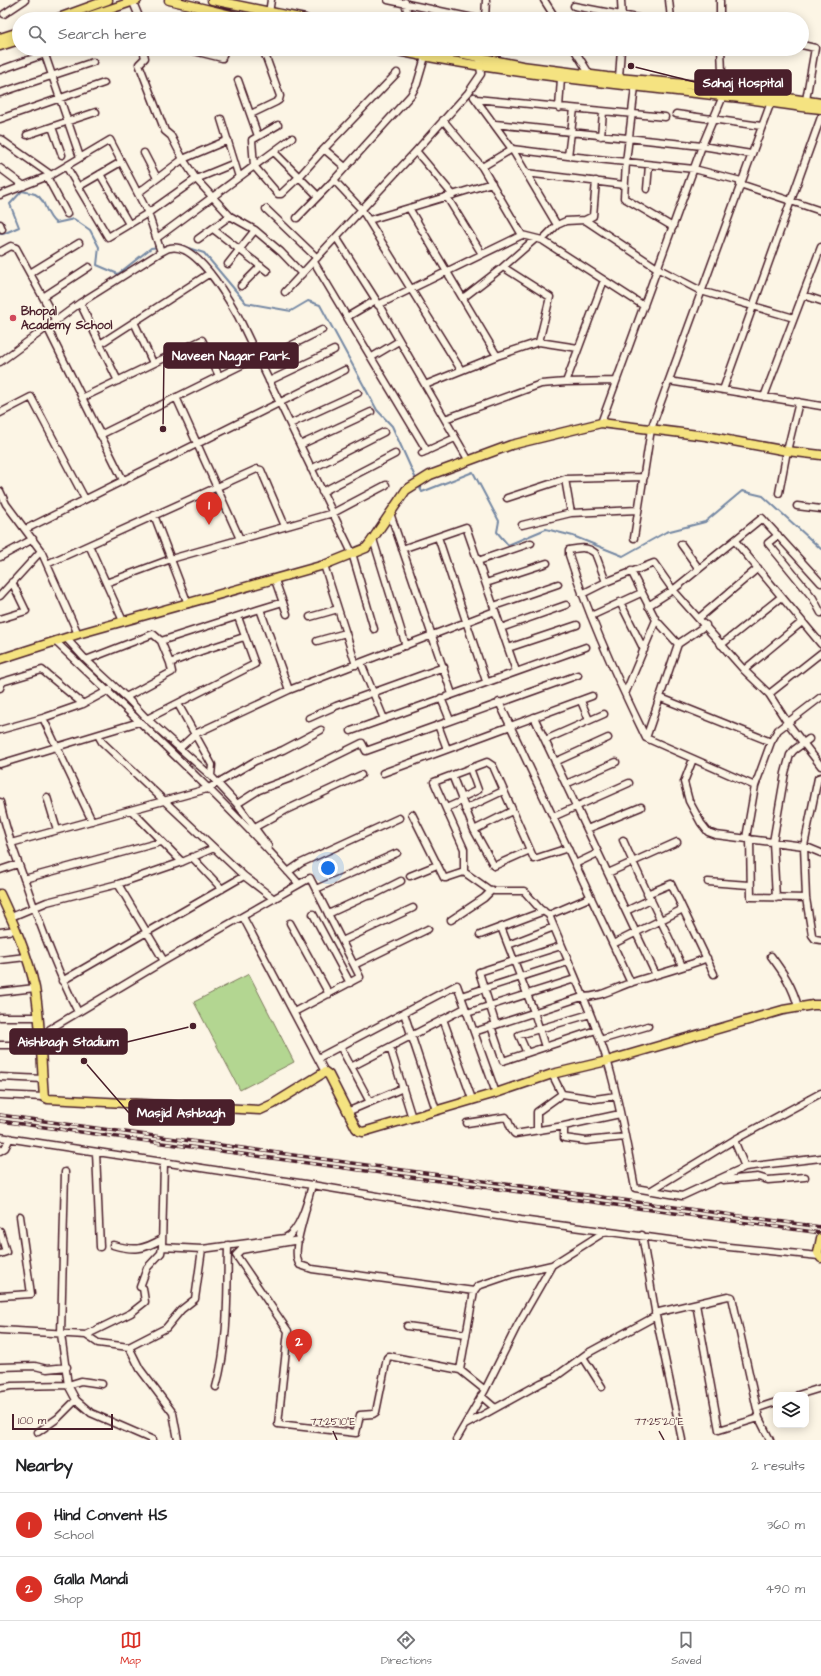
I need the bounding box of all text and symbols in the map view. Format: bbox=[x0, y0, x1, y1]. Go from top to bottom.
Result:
search box bbox=[12, 12, 809, 56]
icon: search bbox=[26, 23, 48, 45]
text: Search here bbox=[58, 24, 147, 45]
callout: Sahaj Hospital bbox=[695, 70, 791, 95]
text: Sahaj Hospital bbox=[702, 74, 783, 93]
place label: Bhopal Academy School bbox=[21, 303, 113, 335]
marker: Bhopal Academy School bbox=[8, 313, 18, 323]
callout: Naveen Nagar Park bbox=[164, 343, 298, 368]
text: Naveen Nagar Park bbox=[172, 347, 291, 367]
pin: 1 bbox=[196, 492, 222, 525]
your location bbox=[318, 858, 338, 878]
callout: Aishbagh Stadium bbox=[10, 1029, 127, 1054]
text: Aishbagh Stadium bbox=[17, 1033, 119, 1053]
callout: Masjid Ashbagh bbox=[129, 1100, 234, 1125]
text: Masjid Ashbagh bbox=[137, 1104, 226, 1124]
pin: 2 bbox=[286, 1329, 312, 1362]
map controls bbox=[773, 1392, 809, 1428]
button: layers bbox=[773, 1392, 809, 1428]
scale bar bbox=[12, 1412, 113, 1431]
text: 100 m bbox=[18, 1413, 46, 1428]
text: 77°25'10"E bbox=[311, 1415, 355, 1429]
text: 77°25'20"E bbox=[634, 1415, 684, 1429]
text: Nearby bbox=[16, 1454, 73, 1478]
text: 2 results bbox=[751, 1457, 805, 1475]
text: Hind Convent HS bbox=[54, 1505, 167, 1526]
text: 1 bbox=[28, 1516, 30, 1534]
text: 360 m bbox=[767, 1516, 805, 1534]
text: School bbox=[54, 1526, 94, 1544]
text: Galla Mandi bbox=[54, 1569, 128, 1590]
text: 2 bbox=[25, 1580, 33, 1598]
text: 490 m bbox=[765, 1580, 805, 1598]
text: Shop bbox=[54, 1590, 83, 1608]
tab: Map bbox=[120, 1629, 142, 1668]
tab: Directions bbox=[381, 1629, 432, 1668]
tab: Saved bbox=[671, 1629, 701, 1668]

